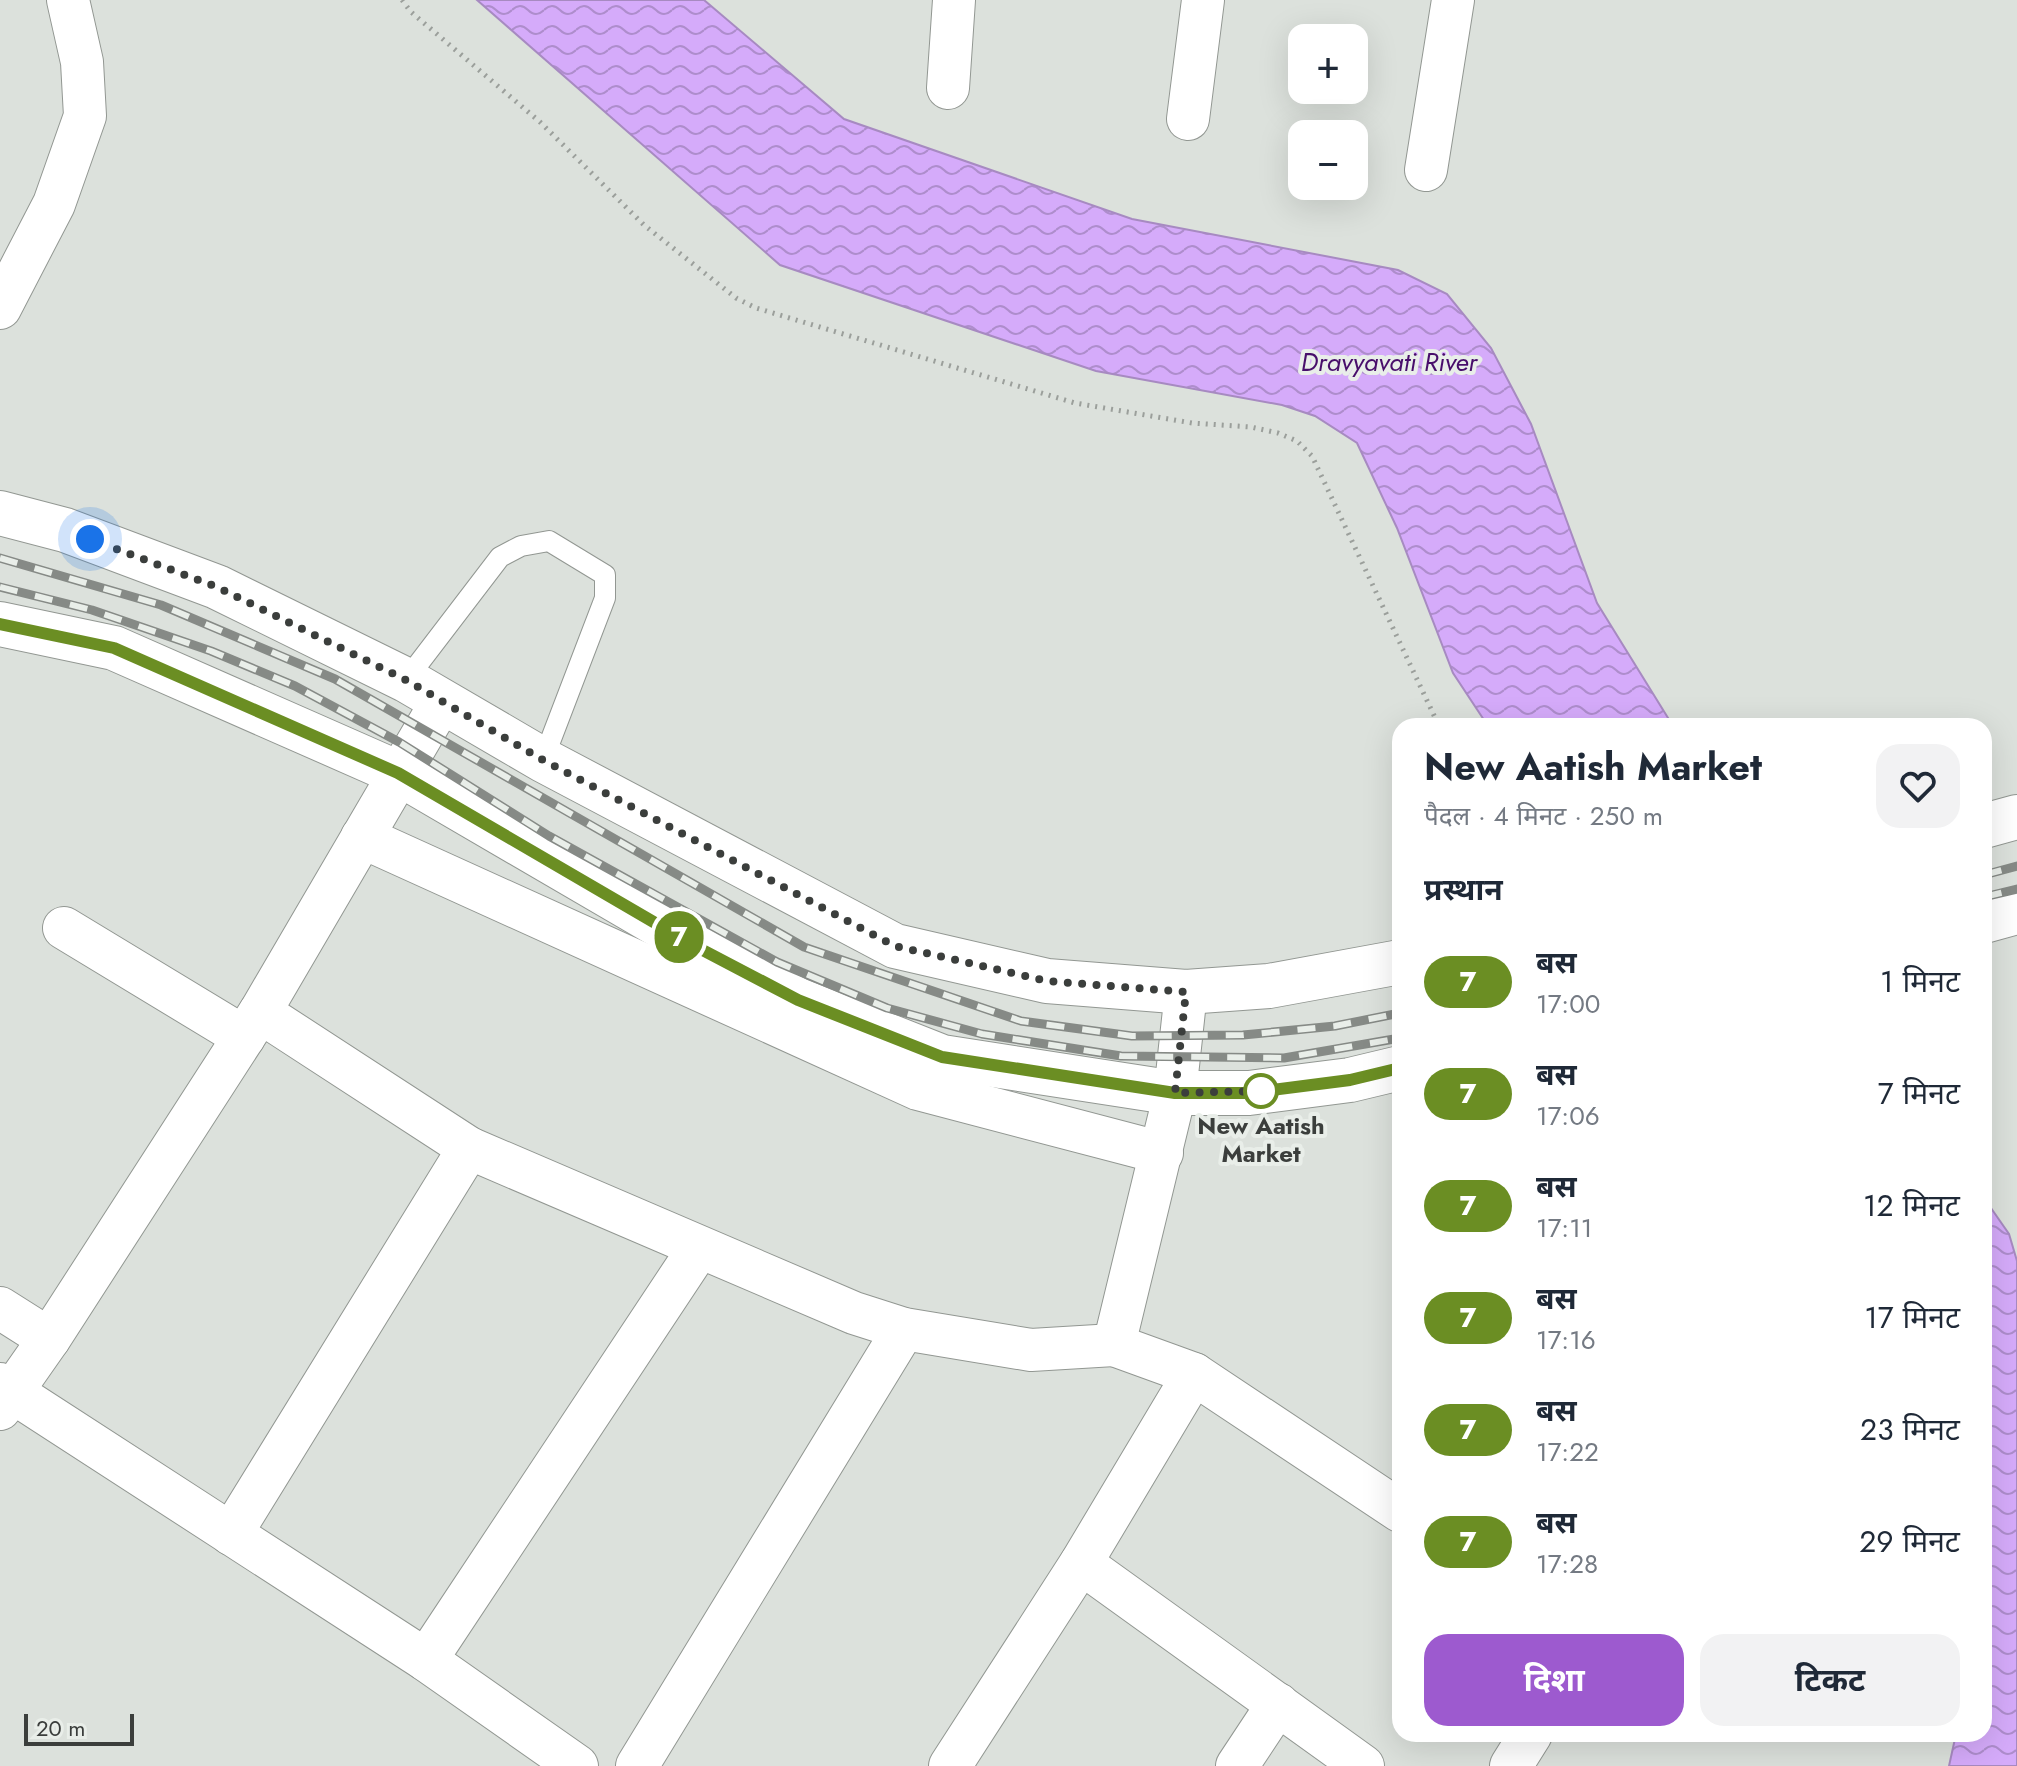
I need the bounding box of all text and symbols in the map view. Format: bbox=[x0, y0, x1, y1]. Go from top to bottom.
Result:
map controls bbox=[1288, 24, 1368, 200]
button: + bbox=[1288, 24, 1368, 104]
button: − bbox=[1288, 120, 1368, 200]
water label: Dravyavati River bbox=[1301, 343, 1478, 381]
your location bbox=[70, 519, 110, 559]
text: New Aatish Market bbox=[1424, 739, 1762, 794]
button: heart bbox=[1876, 744, 1960, 828]
text: पैदल · 4 मिनट · 250 m bbox=[1424, 797, 1663, 835]
text: प्रस्थान bbox=[1424, 868, 1503, 911]
line badge: 7 bbox=[653, 911, 705, 963]
text: 7 bbox=[671, 916, 687, 957]
text: बस bbox=[1536, 941, 1577, 984]
text: 1 मिनट bbox=[1880, 960, 1960, 1003]
text: 7 bbox=[1460, 961, 1476, 1002]
text: 17:00 bbox=[1536, 985, 1600, 1023]
text: बस bbox=[1536, 1053, 1577, 1096]
text: 7 मिनट bbox=[1878, 1072, 1960, 1115]
text: 7 bbox=[1460, 1073, 1476, 1114]
marker: New Aatish Market bbox=[1244, 1074, 1278, 1108]
text: 17:06 bbox=[1536, 1097, 1600, 1135]
place label: New Aatish Market bbox=[1197, 1108, 1325, 1171]
text: बस bbox=[1536, 1165, 1577, 1208]
text: 12 मिनट bbox=[1863, 1184, 1960, 1227]
text: 7 bbox=[1460, 1185, 1476, 1226]
text: 17:11 bbox=[1536, 1209, 1593, 1247]
text: बस bbox=[1536, 1277, 1577, 1320]
text: 17 मिनट bbox=[1864, 1296, 1960, 1339]
text: 7 bbox=[1460, 1297, 1476, 1338]
text: 17:16 bbox=[1536, 1321, 1596, 1359]
text: बस bbox=[1536, 1389, 1577, 1432]
text: 23 मिनट bbox=[1860, 1408, 1960, 1451]
text: 7 bbox=[1460, 1409, 1476, 1450]
text: 17:22 bbox=[1536, 1433, 1599, 1471]
text: बस bbox=[1536, 1501, 1577, 1544]
text: 29 मिनट bbox=[1859, 1520, 1960, 1563]
text: 7 bbox=[1460, 1521, 1476, 1562]
text: 17:28 bbox=[1536, 1545, 1598, 1583]
button: दिशा bbox=[1424, 1634, 1684, 1726]
button: टिकट bbox=[1700, 1634, 1960, 1726]
scale bar bbox=[24, 1710, 134, 1746]
text: 20 m bbox=[36, 1712, 85, 1744]

